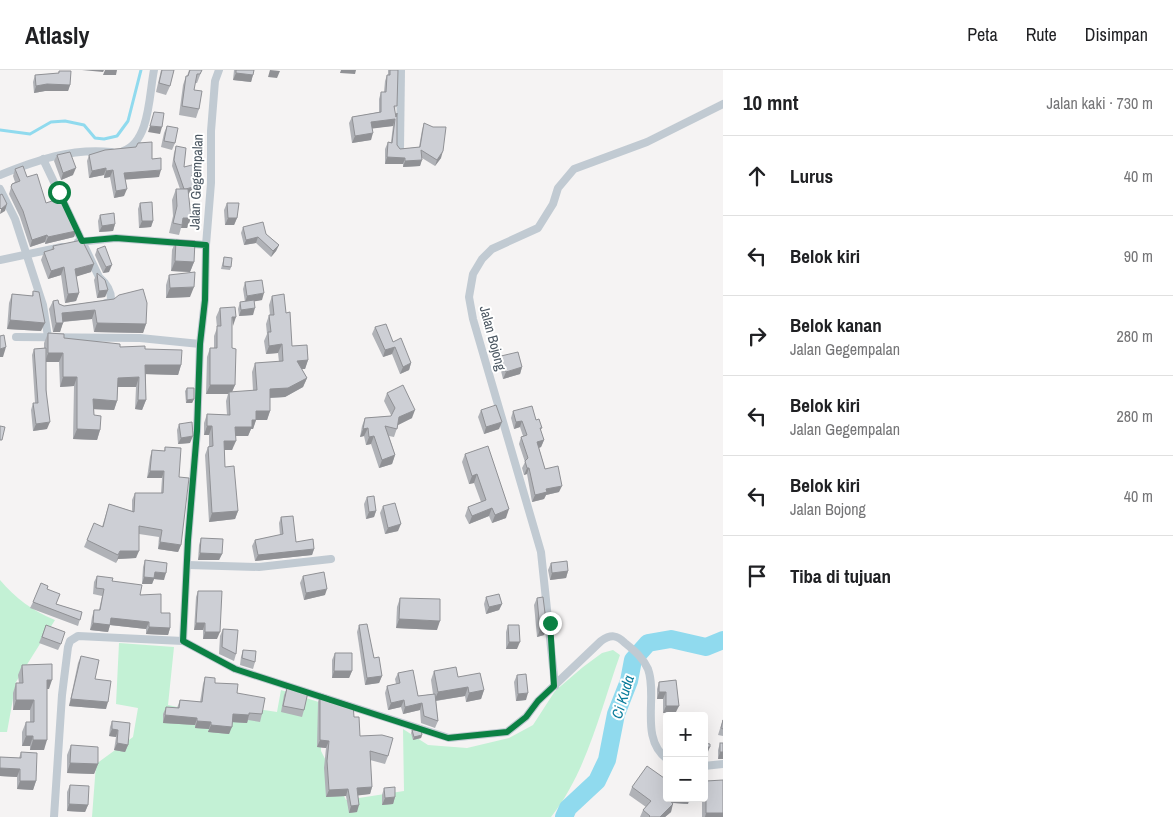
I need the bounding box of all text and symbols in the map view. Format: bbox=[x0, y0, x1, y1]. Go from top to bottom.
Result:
text: Atlasly bbox=[25, 19, 90, 51]
text: Peta bbox=[967, 22, 998, 47]
text: Rute bbox=[1026, 22, 1057, 47]
text: Disimpan bbox=[1085, 22, 1148, 47]
text: 10 mnt bbox=[743, 88, 799, 117]
text: Jalan kaki · 730 m bbox=[1047, 92, 1153, 114]
street label: Jalan Gegempalan bbox=[185, 134, 207, 230]
icon: ahead bbox=[743, 162, 771, 190]
text: Lurus bbox=[790, 163, 833, 189]
text: 40 m bbox=[1124, 165, 1153, 187]
route start bbox=[48, 181, 71, 204]
icon: left bbox=[743, 242, 771, 270]
text: Belok kiri bbox=[790, 243, 860, 269]
text: 90 m bbox=[1124, 245, 1153, 267]
street label: Jalan Bojong bbox=[476, 304, 510, 373]
text: Belok kanan bbox=[790, 312, 882, 338]
icon: right bbox=[743, 322, 771, 350]
text: 280 m bbox=[1117, 325, 1153, 347]
text: Jalan Gegempalan bbox=[790, 338, 900, 360]
text: Belok kiri bbox=[790, 392, 860, 418]
icon: left bbox=[743, 402, 771, 430]
text: 280 m bbox=[1117, 405, 1153, 427]
text: Jalan Gegempalan bbox=[790, 418, 900, 440]
text: Belok kiri bbox=[790, 472, 860, 498]
icon: left bbox=[743, 482, 771, 510]
text: 40 m bbox=[1124, 485, 1153, 507]
text: Jalan Bojong bbox=[790, 498, 866, 520]
icon: arrive bbox=[743, 562, 771, 590]
text: Tiba di tujuan bbox=[790, 563, 891, 589]
route end bbox=[539, 612, 562, 635]
water label: Ci Kuda bbox=[606, 672, 639, 721]
map controls bbox=[663, 712, 708, 802]
button: + bbox=[663, 712, 708, 757]
button: − bbox=[663, 757, 708, 802]

